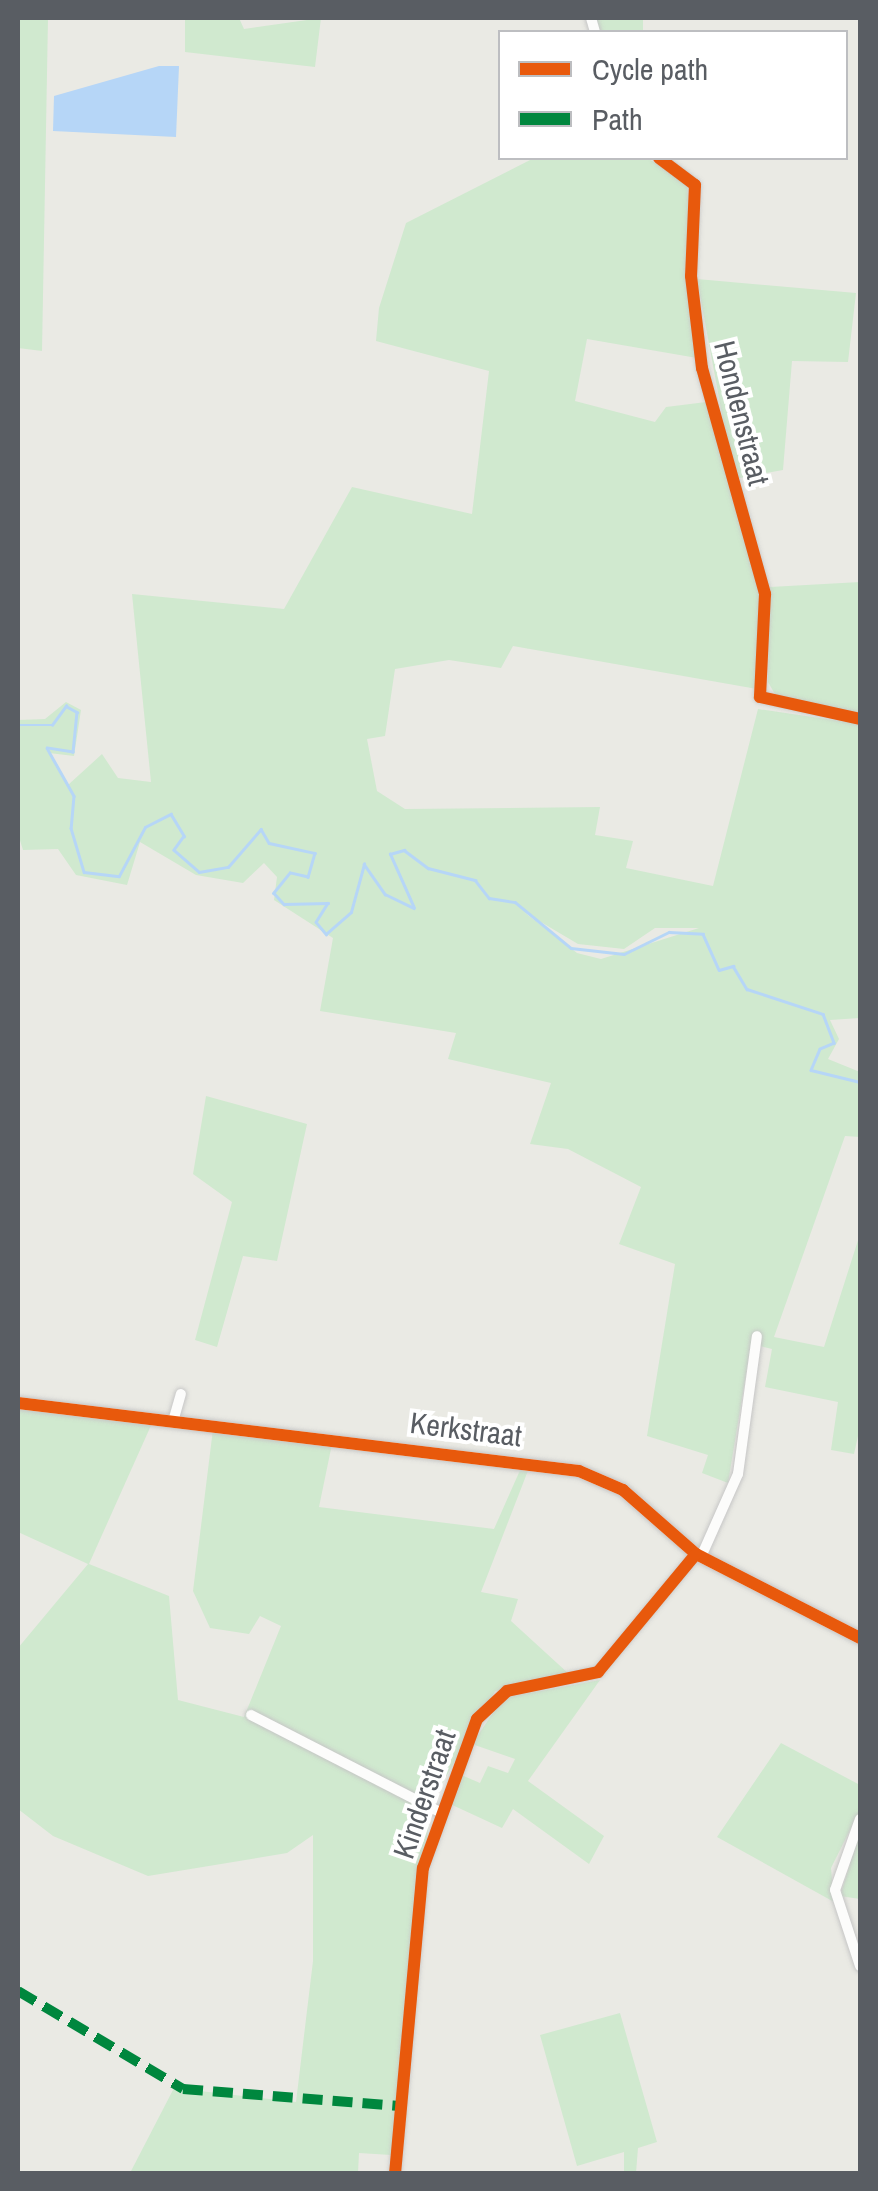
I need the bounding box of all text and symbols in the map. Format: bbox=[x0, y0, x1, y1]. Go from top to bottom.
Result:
legend bbox=[498, 30, 848, 160]
text: Cycle path bbox=[592, 49, 708, 89]
text: Path bbox=[592, 99, 643, 139]
street label: Hondenstraat bbox=[707, 337, 777, 489]
street label: Kerkstraat bbox=[408, 1404, 524, 1454]
street label: Kinderstraat bbox=[385, 1725, 463, 1863]

